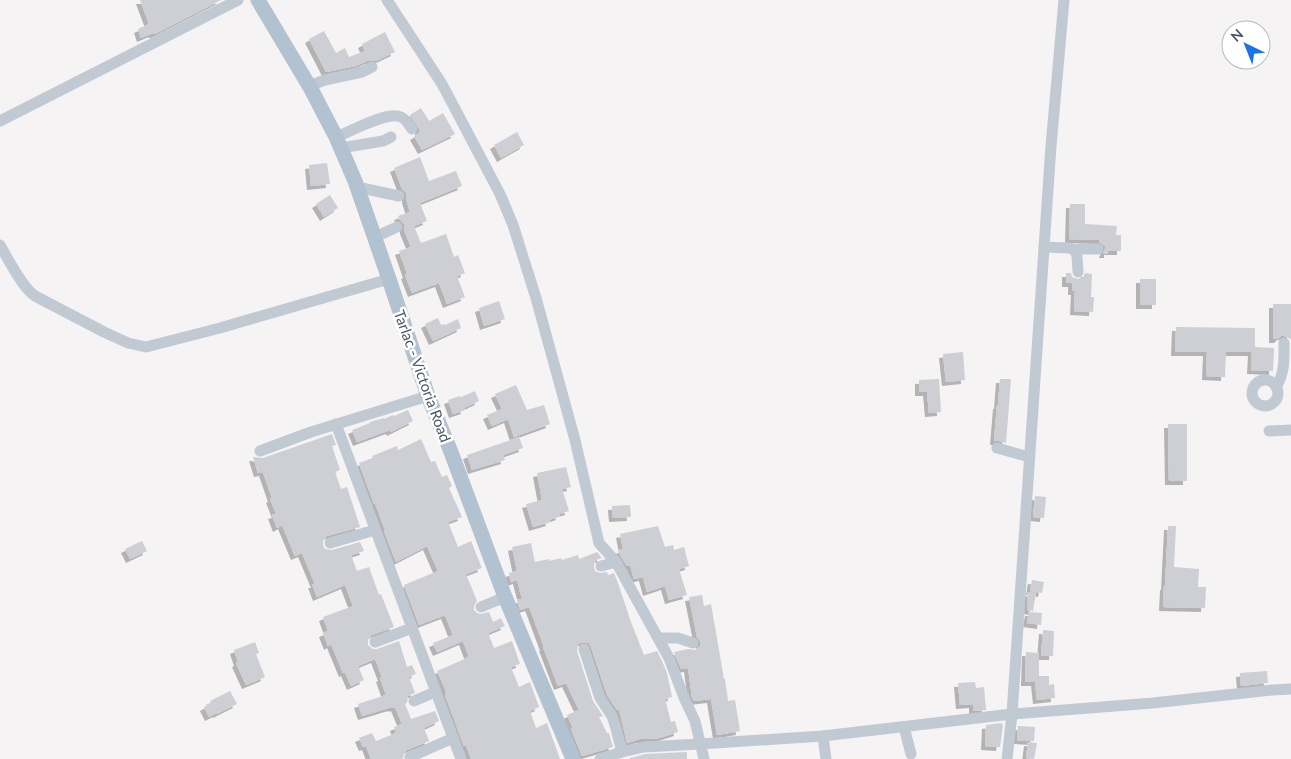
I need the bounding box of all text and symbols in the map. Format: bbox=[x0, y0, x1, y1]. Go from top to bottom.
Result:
north arrow bbox=[1221, 20, 1271, 70]
text: N bbox=[1227, 25, 1247, 45]
street label: Tarlac - Victoria Road bbox=[391, 307, 455, 445]

